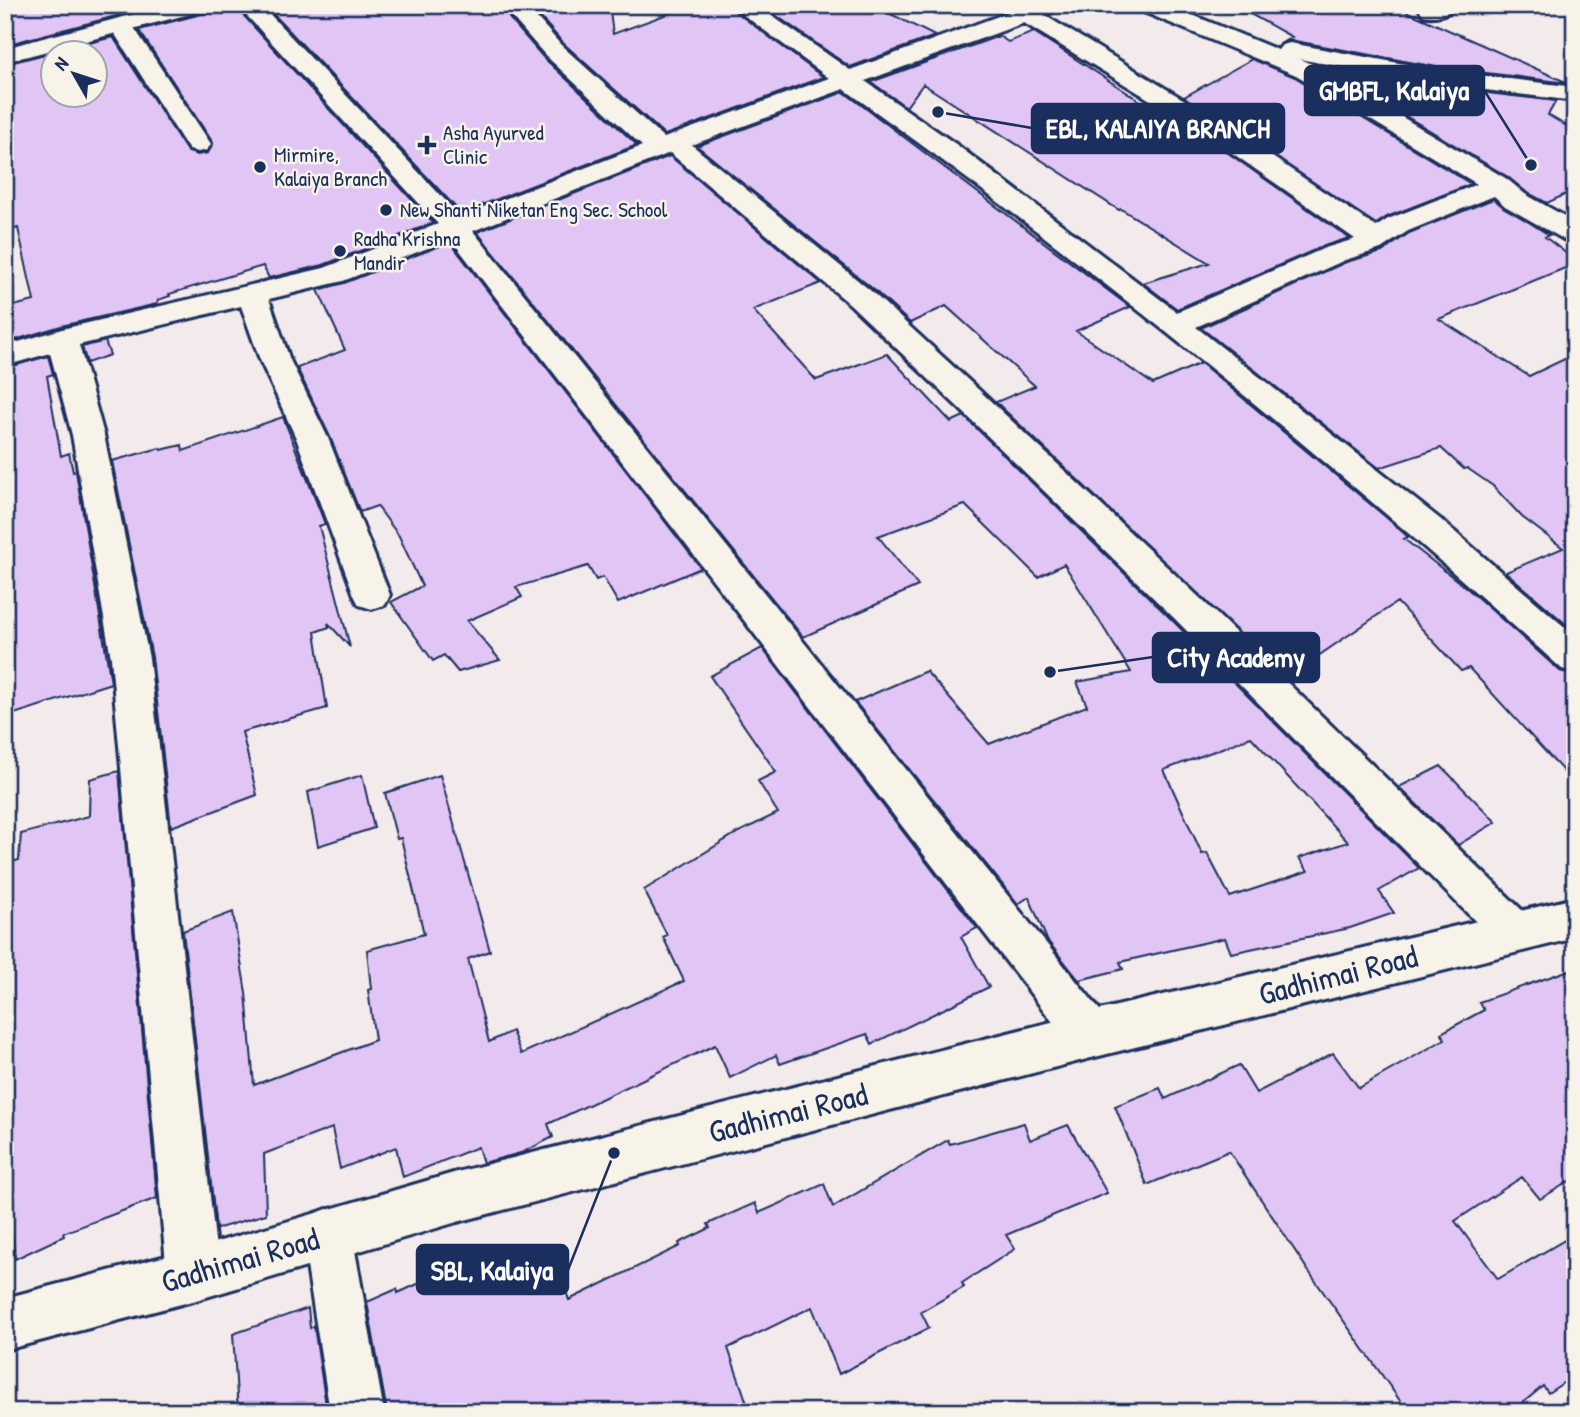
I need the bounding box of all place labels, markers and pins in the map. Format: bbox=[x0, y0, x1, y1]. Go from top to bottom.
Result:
callout: GMBFL, Kalaiya bbox=[1305, 66, 1484, 115]
callout: EBL, KALAIYA BRANCH bbox=[1032, 104, 1284, 153]
place label: Asha Ayurved Clinic bbox=[443, 118, 544, 171]
marker: Asha Ayurved Clinic bbox=[417, 135, 437, 155]
place label: Mirmire, Kalaiya Branch bbox=[274, 140, 387, 193]
marker: Mirmire, Kalaiya Branch bbox=[252, 159, 268, 175]
place label: New Shanti Niketan Eng Sec. School bbox=[400, 195, 668, 224]
marker: New Shanti Niketan Eng Sec. School bbox=[378, 202, 394, 218]
place label: Radha Krishna Mandir bbox=[354, 224, 460, 277]
marker: Radha Krishna Mandir bbox=[332, 243, 348, 259]
callout: City Academy bbox=[1153, 633, 1319, 682]
callout: SBL, Kalaiya bbox=[417, 1245, 568, 1294]

